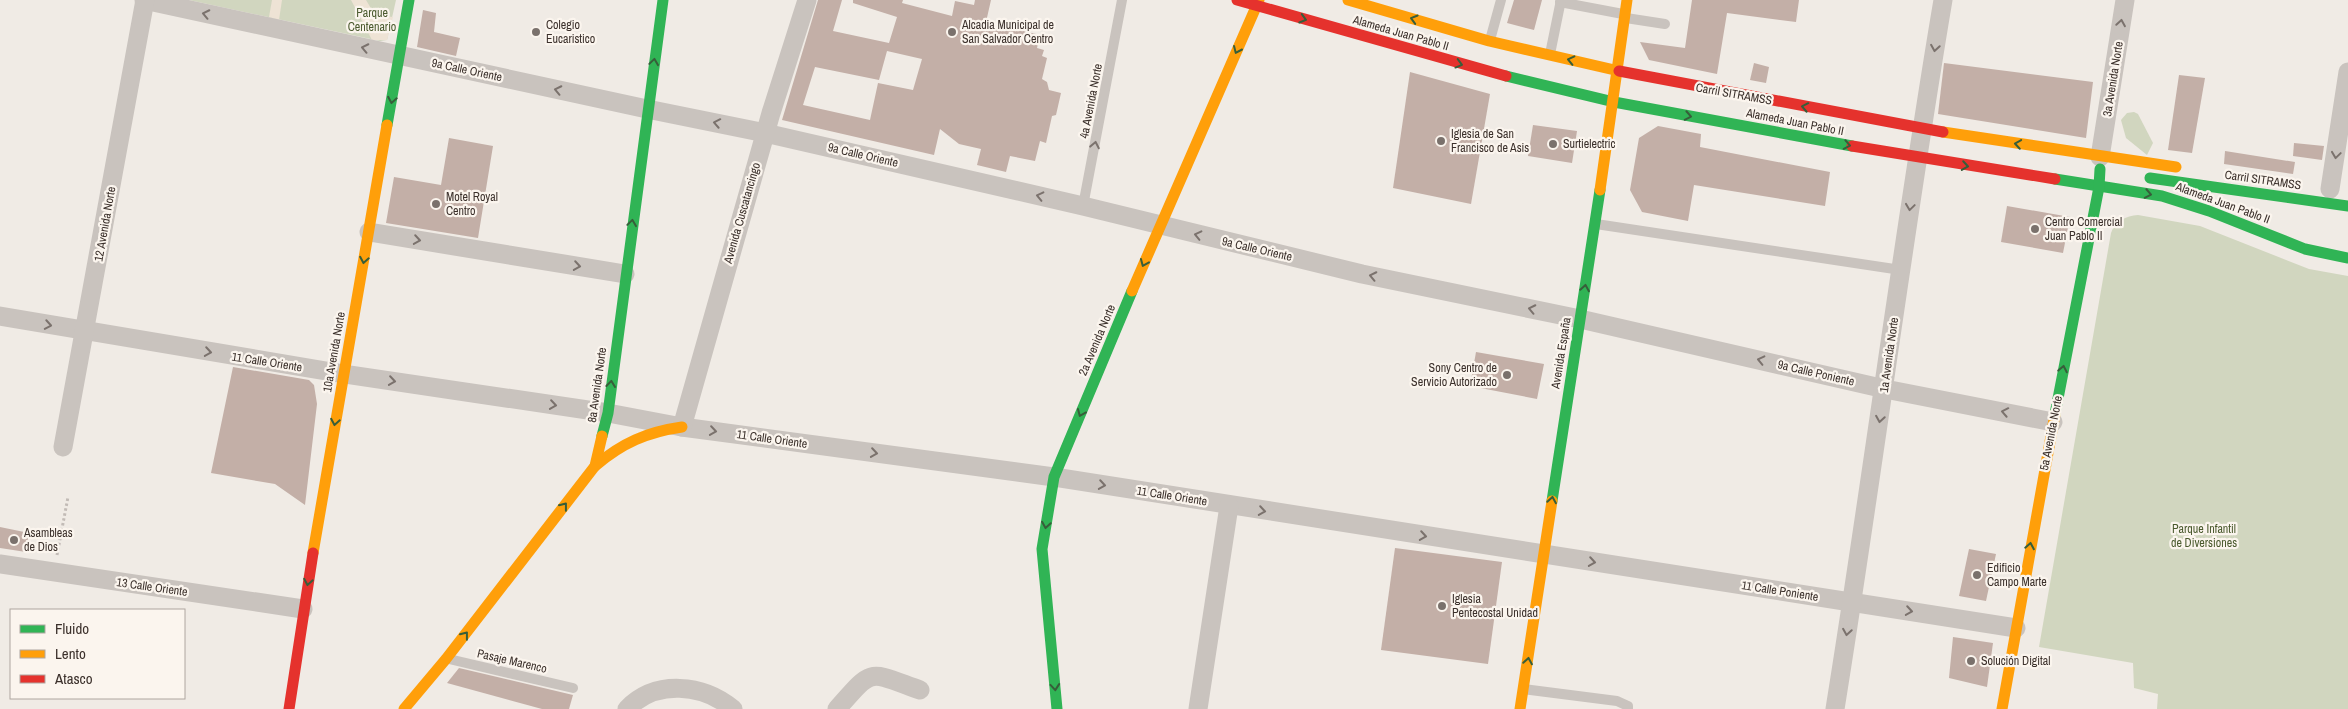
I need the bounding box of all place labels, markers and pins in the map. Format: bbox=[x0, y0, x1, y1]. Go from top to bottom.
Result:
place label: Colegio Eucaristico bbox=[546, 17, 595, 47]
place label: Alcadia Municipal de San Salvador Centro bbox=[961, 17, 1054, 47]
marker: Colegio Eucaristico bbox=[530, 26, 542, 38]
marker: Alcadia Municipal de San Salvador Centro bbox=[946, 26, 958, 38]
place label: Iglesia de San Francisco de Asis bbox=[1451, 126, 1529, 156]
marker: Iglesia de San Francisco de Asis bbox=[1435, 135, 1447, 147]
place label: Surtielectric bbox=[1563, 136, 1616, 152]
marker: Surtielectric bbox=[1547, 138, 1559, 150]
place label: Motel Royal Centro bbox=[446, 189, 498, 219]
marker: Motel Royal Centro bbox=[430, 198, 442, 210]
place label: Centro Comercial Juan Pablo II bbox=[2045, 214, 2122, 244]
marker: Centro Comercial Juan Pablo II bbox=[2029, 223, 2041, 235]
place label: Sony Centro de Servicio Autorizado bbox=[1411, 360, 1497, 390]
marker: Sony Centro de Servicio Autorizado bbox=[1501, 369, 1513, 381]
place label: Asambleas de Dios bbox=[23, 525, 73, 555]
marker: Asambleas de Dios bbox=[8, 534, 20, 546]
place label: Edificio Campo Marte bbox=[1987, 560, 2047, 590]
marker: Edificio Campo Marte bbox=[1971, 569, 1983, 581]
place label: Iglesia Pentecostal Unidad bbox=[1452, 591, 1538, 621]
marker: Iglesia Pentecostal Unidad bbox=[1436, 600, 1448, 612]
place label: Solución Digital bbox=[1981, 653, 2050, 669]
marker: Solución Digital bbox=[1965, 655, 1977, 667]

